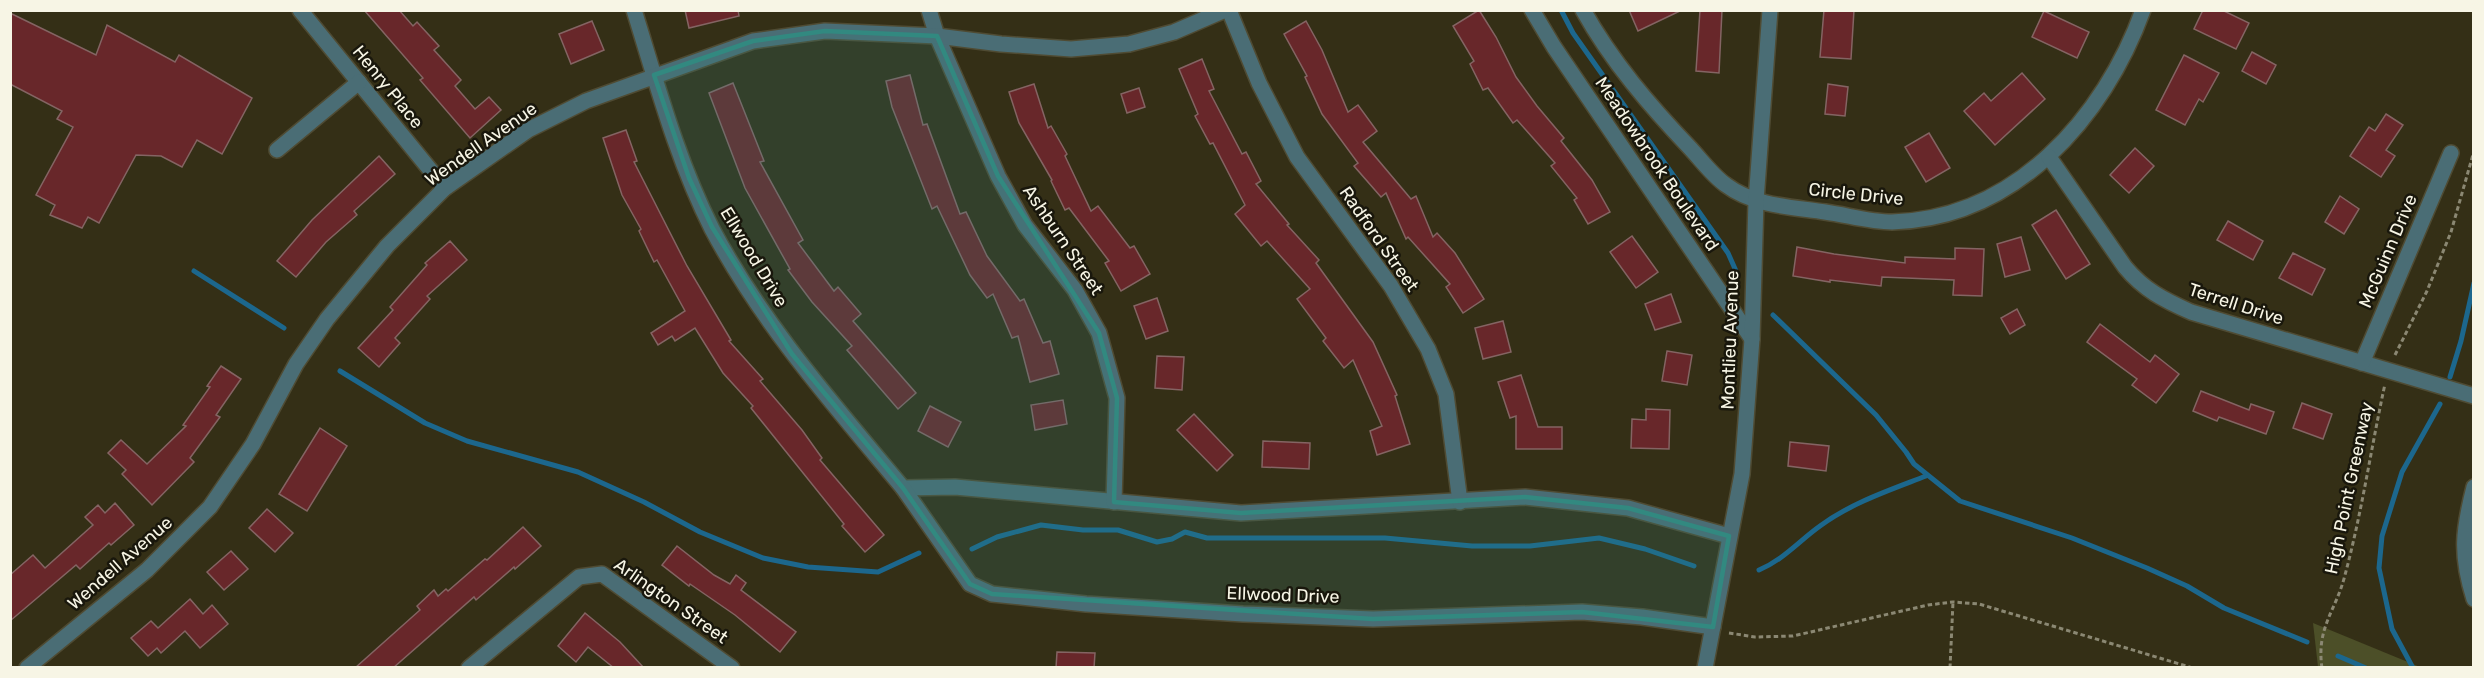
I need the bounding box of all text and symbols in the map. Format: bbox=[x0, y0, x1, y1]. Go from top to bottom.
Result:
street label: Henry Place bbox=[348, 41, 428, 133]
street label: Meadowbrook Boulevard bbox=[1590, 73, 1724, 255]
street label: Wendell Avenue bbox=[421, 97, 541, 191]
street label: Circle Drive bbox=[1808, 178, 1904, 210]
street label: Ashburn Street bbox=[1018, 181, 1108, 299]
street label: Radford Street bbox=[1335, 182, 1423, 296]
street label: McGuinn Drive bbox=[2354, 191, 2422, 311]
street label: Ellwood Drive bbox=[715, 203, 793, 311]
street label: Montlieu Avenue bbox=[1717, 270, 1743, 410]
street label: Terrell Drive bbox=[2186, 278, 2286, 330]
street label: High Point Greenway bbox=[2320, 400, 2378, 576]
street label: Wendell Avenue bbox=[63, 512, 177, 614]
street label: Arlington Street bbox=[610, 554, 732, 648]
street label: Ellwood Drive bbox=[1226, 582, 1340, 608]

